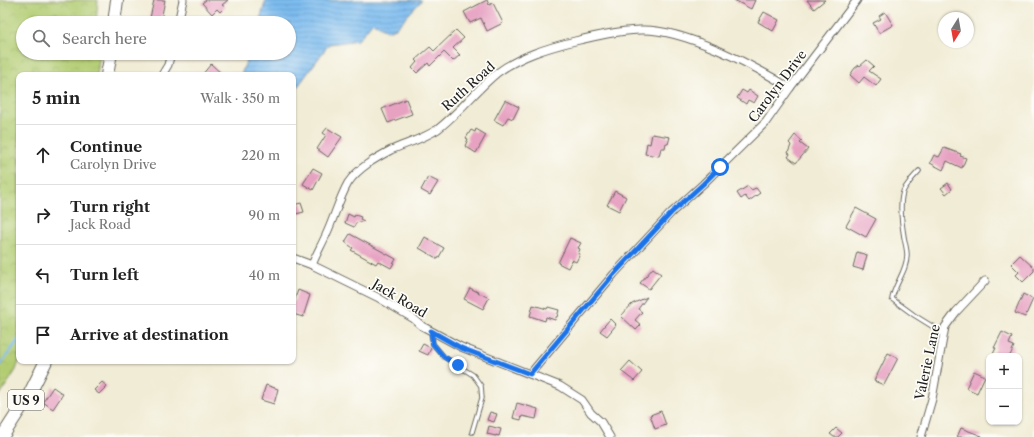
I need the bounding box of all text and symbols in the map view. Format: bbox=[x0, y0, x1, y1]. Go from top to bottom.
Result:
north arrow bbox=[938, 12, 974, 48]
search box bbox=[16, 16, 296, 60]
icon: search bbox=[30, 27, 52, 49]
text: Search here bbox=[62, 29, 147, 48]
street label: Carolyn Drive bbox=[745, 47, 809, 125]
street label: Ruth Road bbox=[438, 58, 498, 114]
text: 5 min bbox=[32, 88, 80, 108]
text: Walk · 350 m bbox=[200, 90, 280, 106]
text: Continue bbox=[70, 137, 142, 156]
icon: ahead bbox=[32, 144, 54, 166]
text: 220 m bbox=[241, 147, 280, 163]
text: Carolyn Drive bbox=[70, 156, 157, 172]
route start bbox=[711, 158, 729, 176]
text: Turn right bbox=[70, 197, 150, 216]
icon: right bbox=[32, 204, 54, 226]
text: 90 m bbox=[249, 207, 280, 223]
text: Jack Road bbox=[70, 216, 131, 232]
icon: left bbox=[32, 264, 54, 286]
text: Turn left bbox=[70, 265, 139, 284]
text: 40 m bbox=[249, 267, 280, 283]
street label: Jack Road bbox=[368, 274, 430, 321]
street label: Valerie Lane bbox=[911, 323, 943, 402]
icon: arrive bbox=[32, 324, 54, 346]
text: Arrive at destination bbox=[70, 325, 229, 344]
map controls bbox=[986, 353, 1022, 425]
button: + bbox=[986, 353, 1022, 389]
route end bbox=[449, 356, 467, 374]
button: − bbox=[986, 389, 1022, 425]
road number: US 9 bbox=[8, 390, 44, 410]

